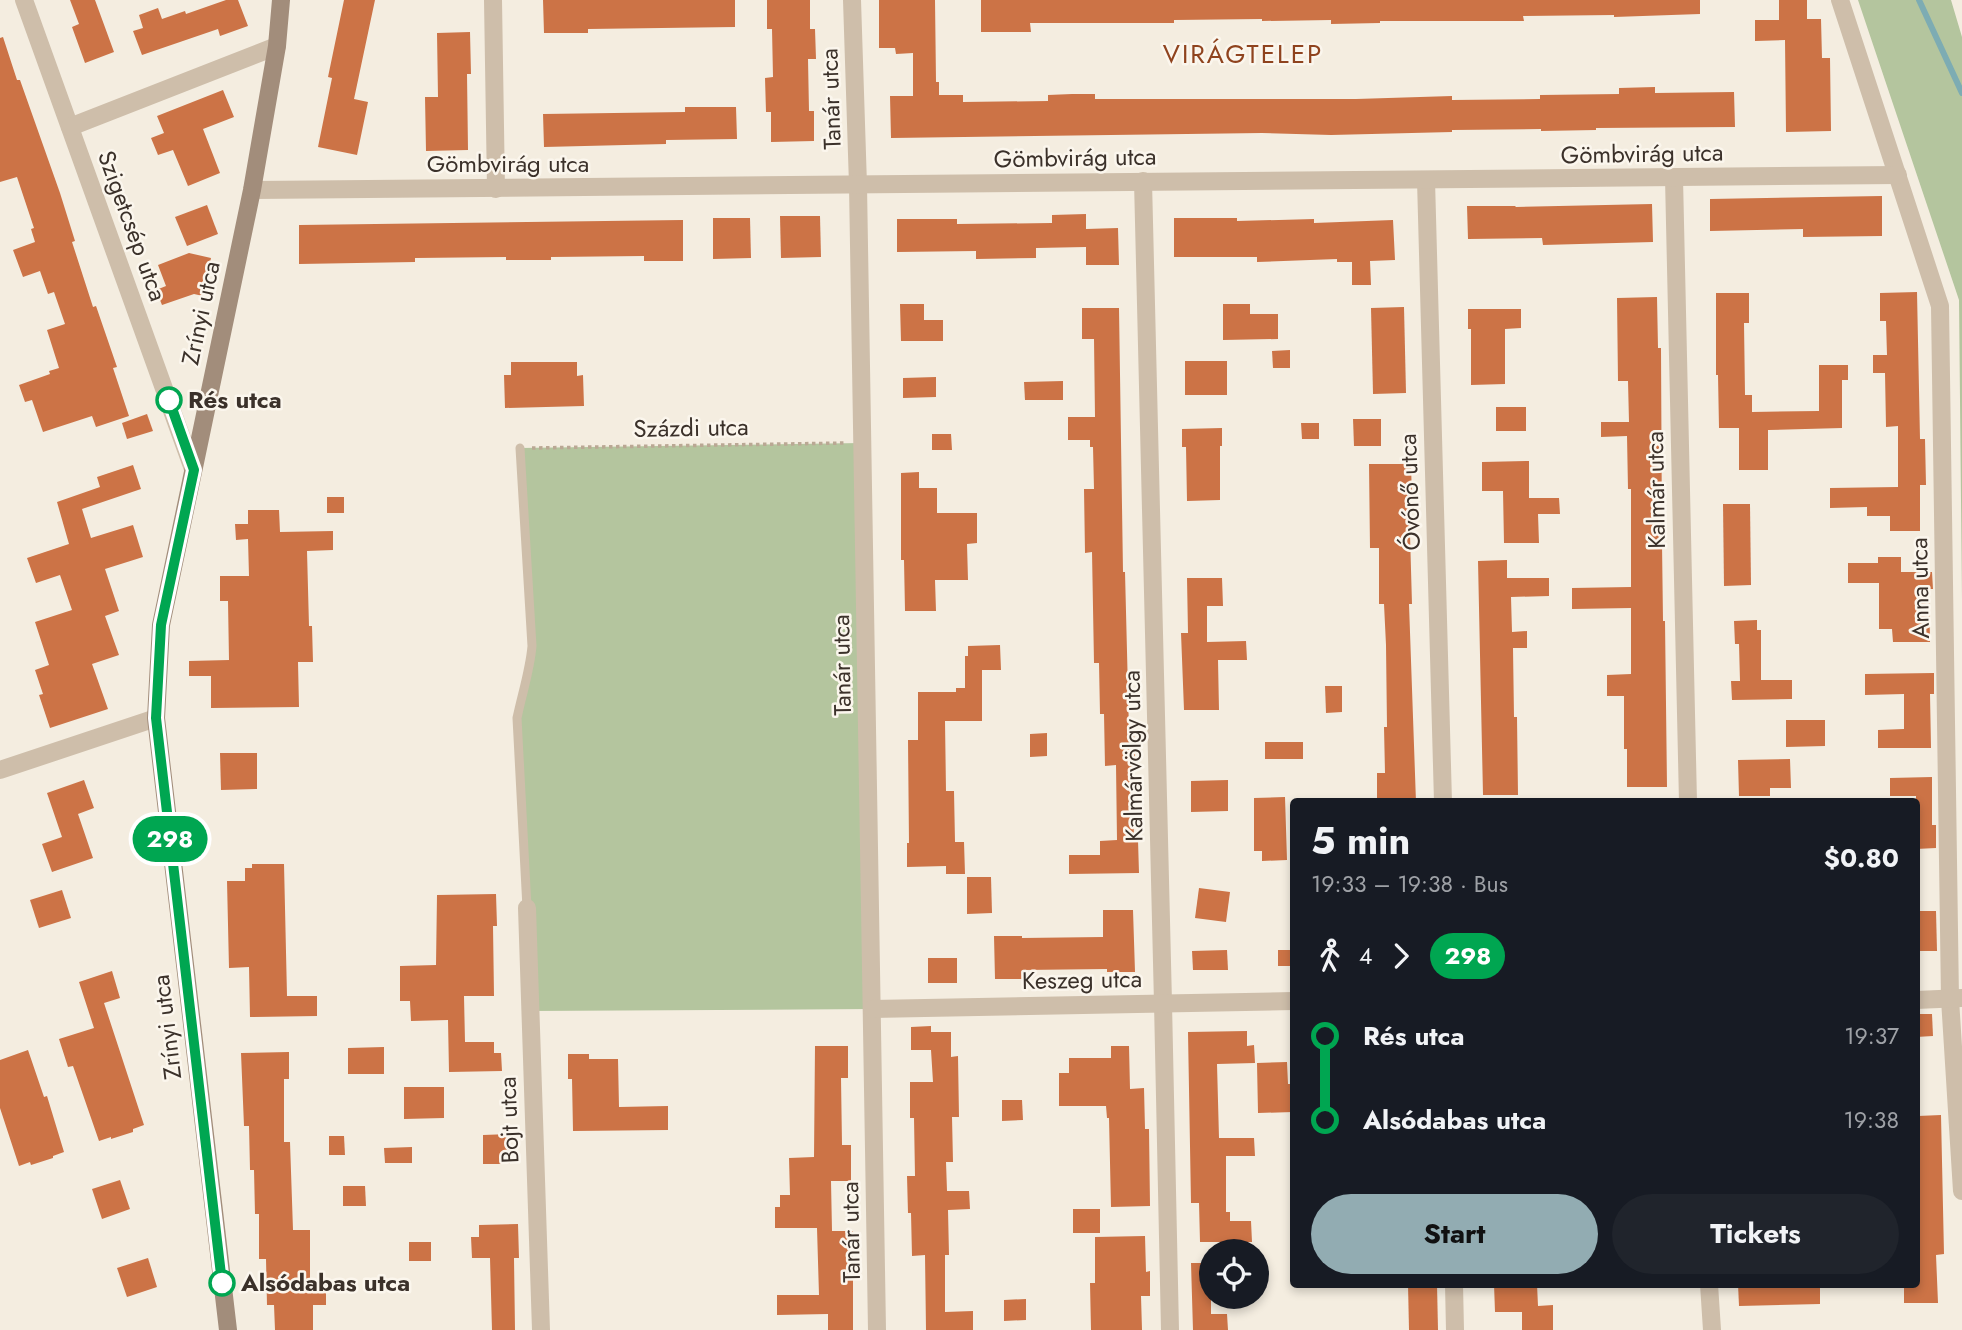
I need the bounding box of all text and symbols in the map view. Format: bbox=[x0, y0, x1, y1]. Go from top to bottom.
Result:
district label: VIRÁGTELEP bbox=[1163, 35, 1323, 73]
street label: Tanár utca bbox=[811, 48, 850, 150]
street label: Gömbvirág utca bbox=[1560, 135, 1724, 172]
street label: Gömbvirág utca bbox=[993, 139, 1157, 176]
street label: Szigetcsép utca bbox=[89, 146, 176, 306]
street label: Gömbvirág utca bbox=[427, 146, 589, 181]
street label: Zrínyi utca bbox=[172, 258, 229, 368]
place label: Rés utca bbox=[188, 382, 282, 417]
marker: Rés utca bbox=[156, 387, 182, 413]
street label: Százdi utca bbox=[633, 409, 749, 446]
street label: Kalmár utca bbox=[1637, 431, 1674, 549]
street label: Óvónő utca bbox=[1390, 433, 1429, 551]
street label: Anna utca bbox=[1901, 537, 1938, 639]
street label: Tanár utca bbox=[823, 614, 860, 716]
street label: Kalmárvölgy utca bbox=[1114, 670, 1151, 842]
text: 5 min bbox=[1311, 813, 1410, 868]
line badge: 298 bbox=[130, 816, 210, 862]
text: 298 bbox=[147, 821, 193, 856]
text: $0.80 bbox=[1824, 839, 1899, 877]
text: 19:33 – 19:38 · Bus bbox=[1311, 867, 1508, 901]
icon: walk bbox=[1311, 937, 1349, 975]
icon: forward bbox=[1382, 937, 1420, 975]
text: 298 bbox=[1444, 938, 1491, 973]
text: 4 bbox=[1359, 939, 1372, 973]
street label: Keszeg utca bbox=[1022, 961, 1142, 998]
street label: Zrínyi utca bbox=[143, 973, 190, 1082]
text: Rés utca bbox=[1363, 1017, 1464, 1055]
text: 19:37 bbox=[1844, 1019, 1899, 1053]
street label: Bojt utca bbox=[489, 1076, 528, 1164]
text: Alsódabas utca bbox=[1363, 1101, 1546, 1139]
text: 19:38 bbox=[1843, 1103, 1899, 1137]
street label: Tanár utca bbox=[832, 1181, 869, 1283]
button: Start bbox=[1311, 1194, 1598, 1274]
button: Tickets bbox=[1612, 1194, 1899, 1274]
map controls bbox=[1199, 1239, 1269, 1309]
button: locate bbox=[1199, 1239, 1269, 1309]
place label: Alsódabas utca bbox=[240, 1265, 410, 1300]
marker: Alsódabas utca bbox=[209, 1270, 235, 1296]

